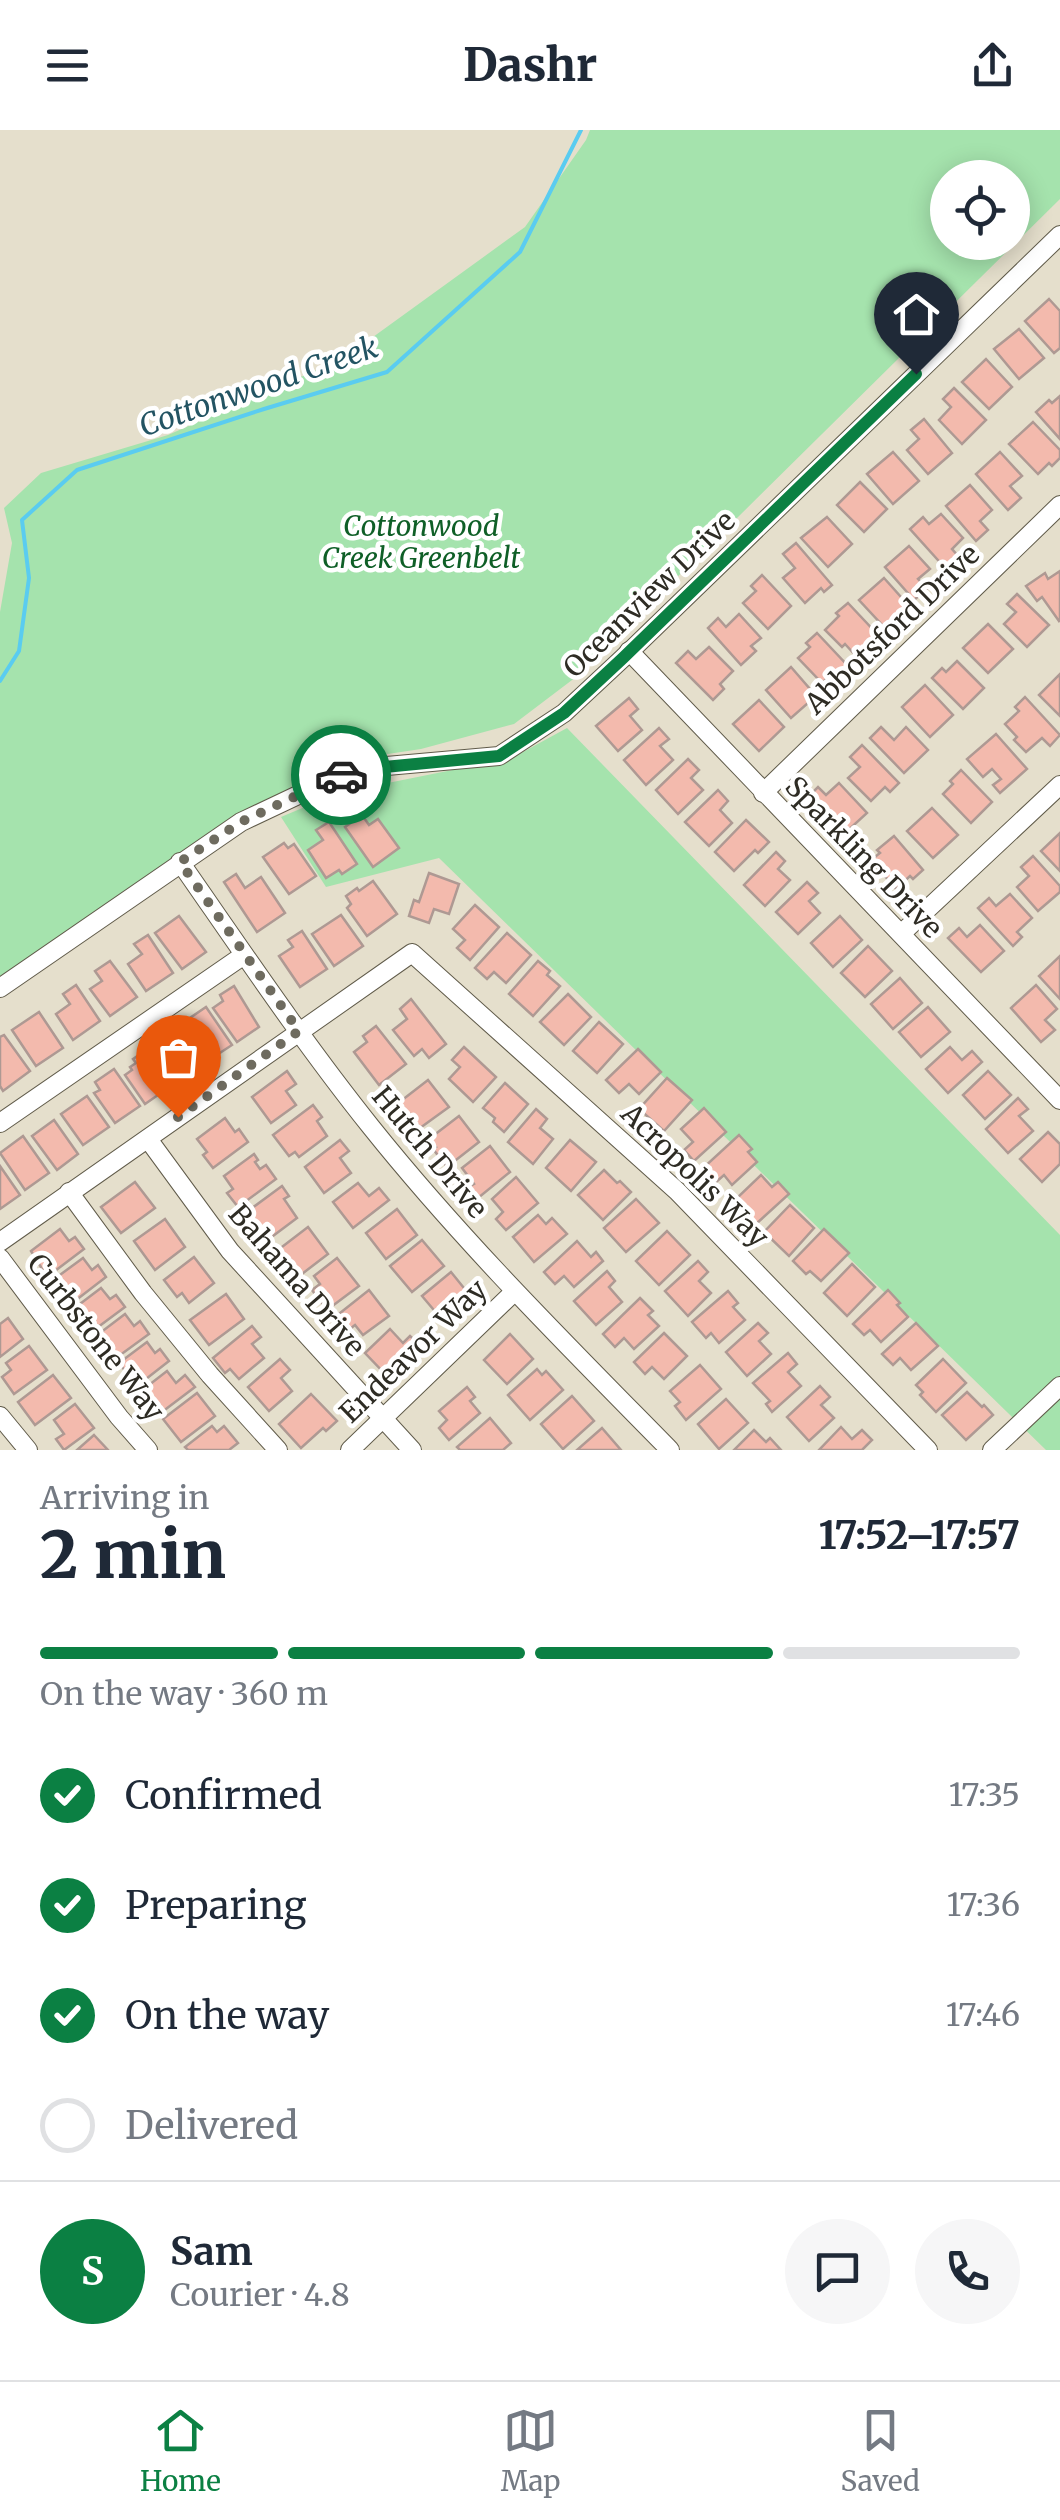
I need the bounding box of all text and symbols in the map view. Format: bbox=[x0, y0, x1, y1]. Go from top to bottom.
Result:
text: Dashr bbox=[463, 37, 597, 93]
icon: menu bbox=[40, 38, 95, 93]
icon: share bbox=[965, 38, 1020, 93]
map controls bbox=[930, 160, 1030, 260]
button: locate bbox=[930, 160, 1030, 260]
pin bbox=[874, 272, 959, 375]
icon: home bbox=[889, 287, 944, 342]
water label: Cottonwood Creek bbox=[134, 327, 383, 445]
street label: Oceanview Drive bbox=[556, 503, 742, 685]
park label: Cottonwood Creek Greenbelt bbox=[322, 508, 520, 576]
street label: Abbotsford Drive bbox=[796, 536, 987, 722]
courier bbox=[291, 725, 391, 825]
icon: car bbox=[314, 748, 369, 803]
street label: Sparkling Drive bbox=[778, 769, 950, 945]
pin bbox=[136, 1015, 221, 1118]
icon: bag bbox=[151, 1030, 206, 1085]
street label: Hutch Drive bbox=[364, 1079, 496, 1225]
street label: Acropolis Way bbox=[613, 1095, 777, 1255]
street label: Bahama Drive bbox=[221, 1196, 373, 1364]
street label: Curbstone Way bbox=[20, 1246, 173, 1428]
street label: Endeavor Way bbox=[332, 1271, 495, 1430]
text: Arriving in bbox=[40, 1478, 209, 1518]
text: 17:52–17:57 bbox=[819, 1512, 1020, 1559]
text: 2 min bbox=[40, 1514, 226, 1596]
text: On the way · 360 m bbox=[40, 1674, 328, 1714]
icon: check bbox=[40, 1768, 95, 1823]
text: Confirmed bbox=[125, 1772, 322, 1819]
text: 17:35 bbox=[949, 1775, 1020, 1815]
icon: check bbox=[40, 1878, 95, 1933]
text: Preparing bbox=[125, 1882, 307, 1929]
text: 17:36 bbox=[947, 1885, 1020, 1925]
icon: check bbox=[40, 1988, 95, 2043]
text: On the way bbox=[125, 1992, 329, 2039]
text: 17:46 bbox=[946, 1995, 1020, 2035]
text: Delivered bbox=[125, 2102, 298, 2149]
button: chat bbox=[785, 2219, 890, 2324]
button: phone bbox=[915, 2219, 1020, 2324]
text: Sam bbox=[170, 2228, 253, 2275]
text: S bbox=[81, 2248, 104, 2295]
text: Courier · 4.8 bbox=[170, 2275, 350, 2315]
tab: Home bbox=[140, 2403, 221, 2499]
tab: Map bbox=[501, 2403, 561, 2499]
tab: Saved bbox=[841, 2403, 920, 2499]

